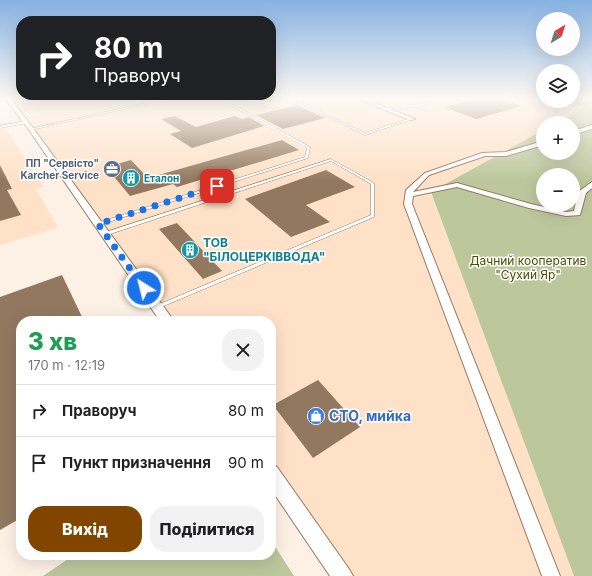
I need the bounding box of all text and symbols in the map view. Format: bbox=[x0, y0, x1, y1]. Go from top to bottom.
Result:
north arrow bbox=[536, 12, 580, 56]
map controls bbox=[536, 12, 580, 212]
text: 80 m bbox=[94, 31, 163, 65]
icon: right bbox=[28, 32, 80, 84]
button: layers bbox=[536, 64, 580, 108]
text: Праворуч bbox=[94, 65, 181, 86]
button: + bbox=[536, 116, 580, 160]
place label: ПП "Сервісто" Karcher Service bbox=[20, 157, 99, 181]
office icon: ПП "Сервісто" Karcher Service bbox=[102, 159, 122, 179]
building icon: Еталон bbox=[121, 168, 141, 188]
button: − bbox=[536, 168, 580, 212]
pin bbox=[200, 169, 234, 203]
place label: Еталон bbox=[144, 172, 179, 184]
icon: arrive bbox=[206, 175, 228, 197]
place label: ТОВ "БІЛОЦЕРКІВВОДА" bbox=[203, 235, 325, 264]
building icon: ТОВ "БІЛОЦЕРКІВВОДА" bbox=[180, 240, 200, 260]
park label: Дачний кооператив "Сухий Яр" bbox=[470, 253, 587, 282]
position arrow bbox=[123, 267, 165, 309]
text: 3 хв bbox=[28, 327, 77, 356]
button: close bbox=[222, 329, 264, 371]
text: 170 m · 12:19 bbox=[28, 357, 105, 373]
icon: right bbox=[28, 400, 50, 422]
text: Праворуч bbox=[62, 401, 136, 420]
text: 80 m bbox=[228, 401, 264, 420]
shop icon: СТО, мийка bbox=[306, 406, 326, 426]
place label: СТО, мийка bbox=[329, 407, 411, 424]
icon: arrive bbox=[28, 452, 50, 474]
text: Пункт призначення bbox=[62, 453, 211, 472]
text: 90 m bbox=[228, 453, 264, 472]
button: Вихід bbox=[28, 506, 142, 552]
button: Поділитися bbox=[150, 506, 264, 552]

